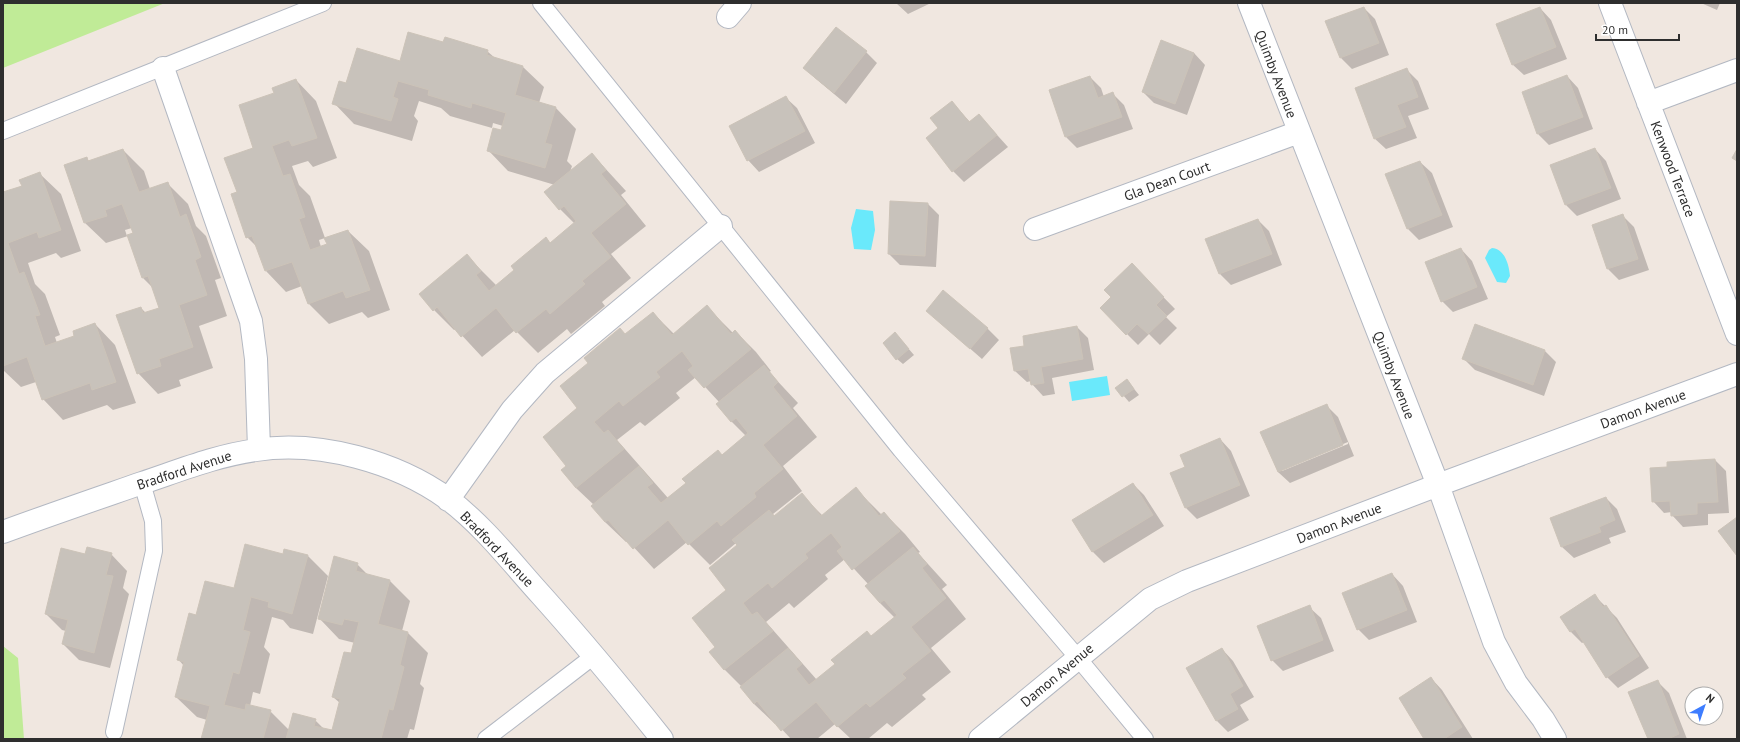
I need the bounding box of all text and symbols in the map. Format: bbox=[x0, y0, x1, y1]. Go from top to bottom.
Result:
scale bar bbox=[1596, 16, 1679, 42]
text: 20 m bbox=[1602, 22, 1628, 37]
street label: Quimby Avenue bbox=[1251, 28, 1301, 120]
street label: Kenwood Terrace bbox=[1646, 118, 1700, 220]
street label: Gla Dean Court bbox=[1121, 157, 1213, 205]
street label: Quimby Avenue bbox=[1369, 329, 1419, 421]
street label: Damon Avenue bbox=[1598, 385, 1688, 433]
street label: Bradford Avenue bbox=[134, 446, 234, 494]
street label: Damon Avenue bbox=[1294, 499, 1384, 547]
street label: Bradford Avenue bbox=[456, 507, 538, 591]
street label: Damon Avenue bbox=[1017, 639, 1097, 711]
north arrow bbox=[1684, 686, 1724, 726]
text: N bbox=[1703, 691, 1718, 706]

